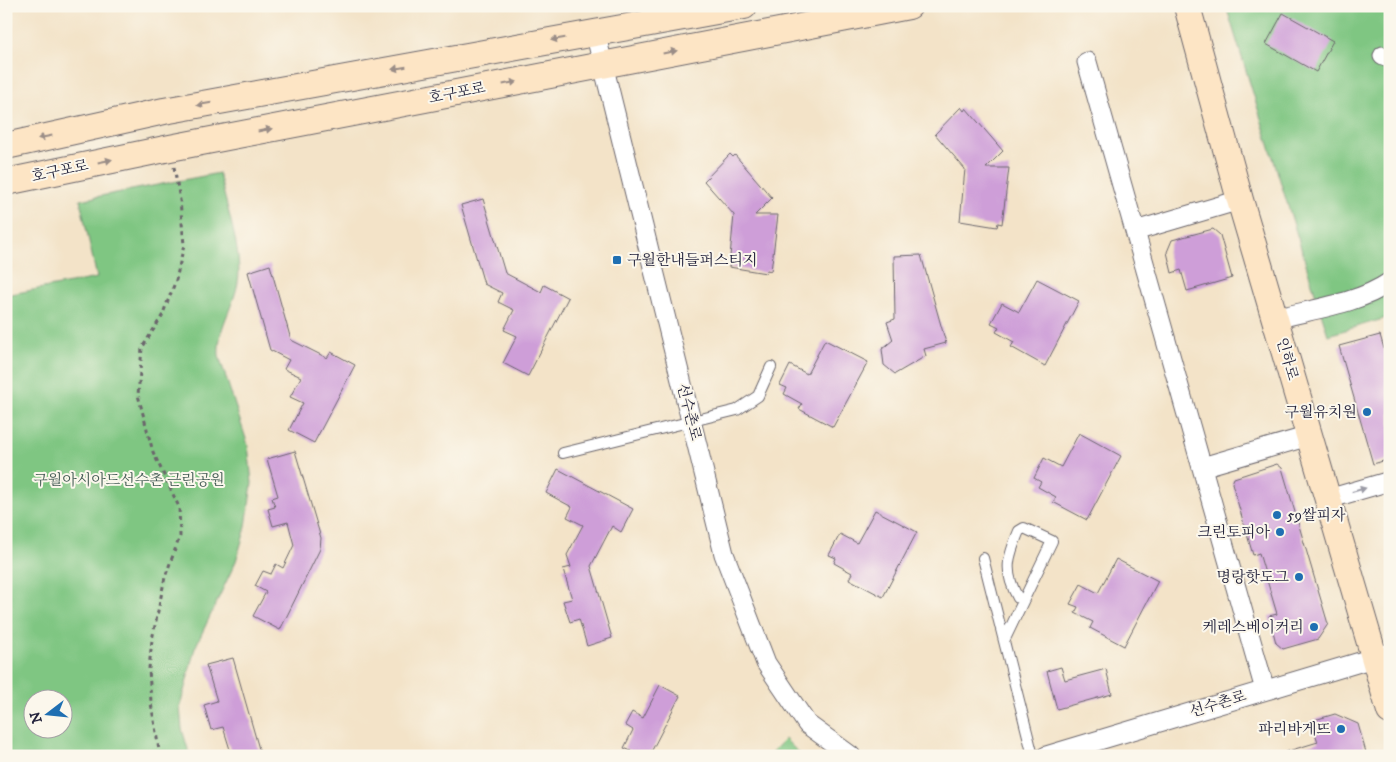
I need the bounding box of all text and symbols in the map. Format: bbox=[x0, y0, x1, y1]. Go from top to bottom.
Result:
one-way arrow bbox=[550, 35, 566, 43]
one-way arrow bbox=[662, 48, 678, 56]
one-way arrow bbox=[390, 65, 406, 73]
street label: 호구포로 bbox=[427, 78, 488, 108]
one-way arrow bbox=[503, 78, 519, 86]
one-way arrow bbox=[197, 100, 212, 108]
one-way arrow bbox=[257, 125, 273, 133]
one-way arrow bbox=[38, 133, 53, 141]
street label: 호구포로 bbox=[30, 156, 91, 186]
one-way arrow bbox=[98, 157, 114, 165]
place label: 구월한내들퍼스티지 bbox=[627, 251, 757, 270]
marker: 구월한내들퍼스티지 bbox=[611, 254, 623, 266]
street label: 인하로 bbox=[1272, 335, 1302, 383]
street label: 선수촌로 bbox=[673, 382, 705, 443]
place label: 구월유치원 bbox=[1285, 403, 1357, 422]
marker: 구월유치원 bbox=[1361, 406, 1373, 418]
park label: 구월아시아드선수촌 근린공원 bbox=[33, 471, 225, 490]
one-way arrow bbox=[1351, 486, 1366, 494]
place label: 59쌀피자 bbox=[1287, 506, 1346, 525]
marker: 59쌀피자 bbox=[1271, 509, 1283, 521]
place label: 크린토피아 bbox=[1198, 523, 1271, 542]
marker: 크린토피아 bbox=[1274, 526, 1286, 538]
place label: 명랑핫도그 bbox=[1217, 568, 1290, 587]
marker: 명랑핫도그 bbox=[1293, 571, 1305, 583]
place label: 케레스베이커리 bbox=[1203, 618, 1304, 637]
marker: 케레스베이커리 bbox=[1308, 621, 1320, 633]
street label: 선수촌로 bbox=[1188, 686, 1249, 722]
north arrow bbox=[22, 690, 72, 740]
text: N bbox=[26, 709, 47, 725]
place label: 파리바게뜨 bbox=[1259, 720, 1331, 739]
marker: 파리바게뜨 bbox=[1335, 723, 1347, 735]

